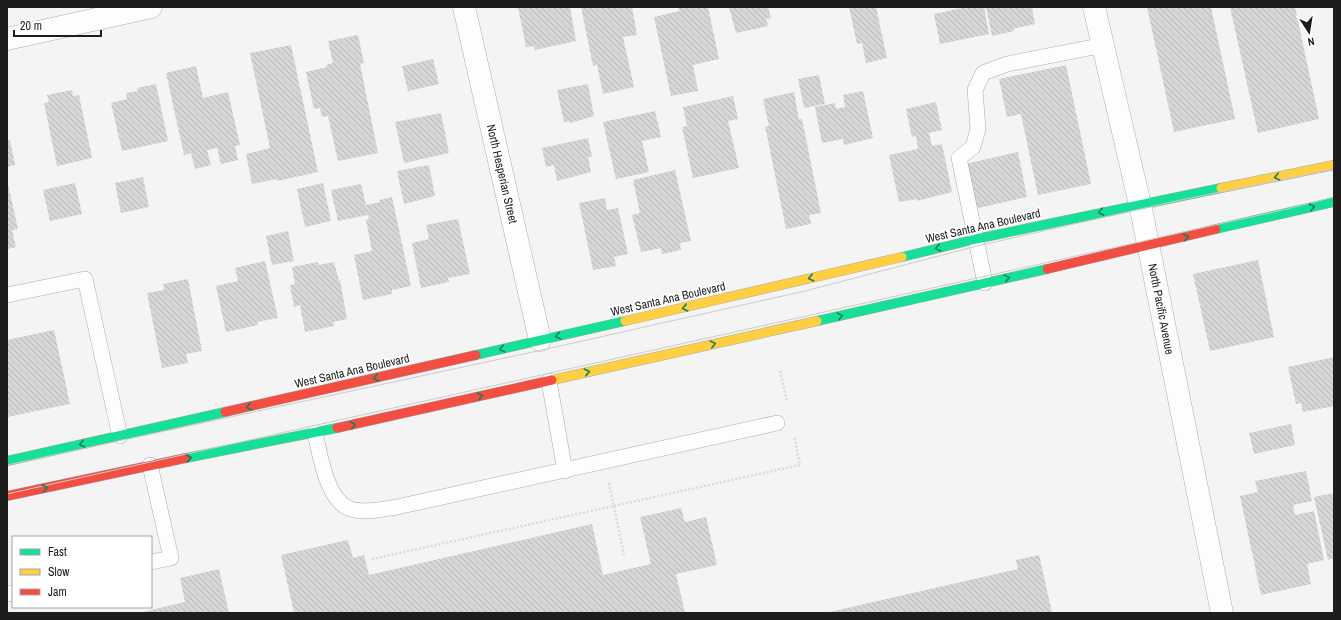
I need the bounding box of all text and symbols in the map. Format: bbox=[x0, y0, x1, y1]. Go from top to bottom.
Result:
scale bar bbox=[14, 12, 101, 38]
north arrow bbox=[1289, 12, 1329, 52]
text: 20 m bbox=[20, 18, 42, 34]
text: N bbox=[1306, 34, 1316, 49]
street label: North Hesperian Street bbox=[483, 123, 521, 225]
one-way arrow bbox=[1274, 172, 1280, 180]
one-way arrow bbox=[1309, 204, 1316, 212]
street label: West Santa Ana Boulevard bbox=[924, 205, 1042, 247]
one-way arrow bbox=[1098, 208, 1104, 216]
one-way arrow bbox=[1183, 233, 1189, 241]
one-way arrow bbox=[935, 244, 941, 252]
street label: North Pacific Avenue bbox=[1144, 262, 1178, 356]
one-way arrow bbox=[808, 274, 815, 282]
one-way arrow bbox=[1004, 274, 1010, 282]
street label: West Santa Ana Boulevard bbox=[609, 278, 727, 320]
one-way arrow bbox=[682, 303, 688, 311]
one-way arrow bbox=[837, 312, 844, 320]
one-way arrow bbox=[555, 332, 561, 340]
one-way arrow bbox=[710, 341, 717, 349]
one-way arrow bbox=[499, 345, 506, 353]
street label: West Santa Ana Boulevard bbox=[293, 350, 411, 392]
one-way arrow bbox=[583, 369, 590, 377]
one-way arrow bbox=[372, 373, 379, 382]
one-way arrow bbox=[477, 393, 483, 401]
one-way arrow bbox=[246, 402, 252, 410]
one-way arrow bbox=[350, 421, 356, 429]
one-way arrow bbox=[79, 440, 85, 448]
one-way arrow bbox=[186, 454, 192, 462]
one-way arrow bbox=[42, 484, 48, 492]
legend bbox=[12, 536, 152, 608]
text: Fast bbox=[48, 544, 67, 560]
text: Slow bbox=[48, 564, 70, 580]
text: Jam bbox=[48, 584, 67, 600]

